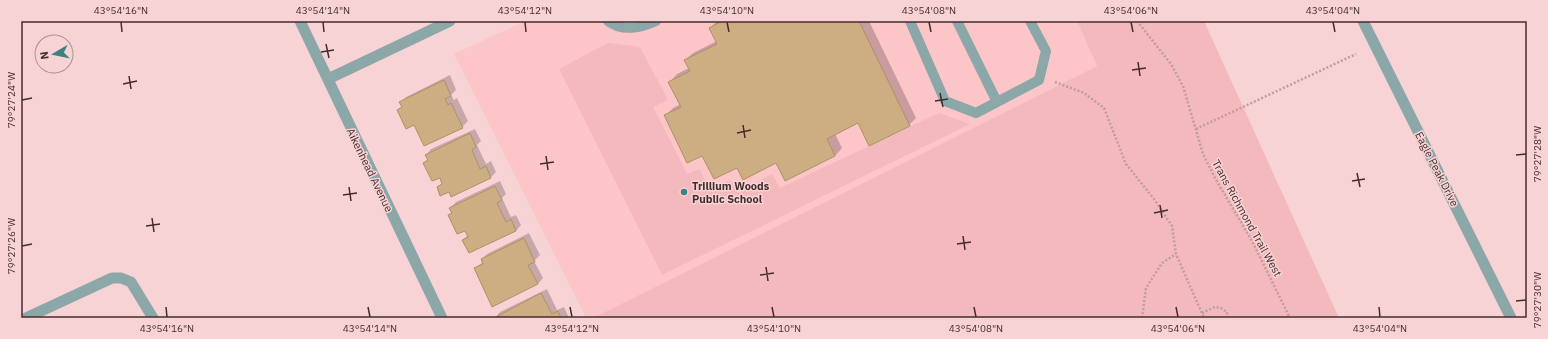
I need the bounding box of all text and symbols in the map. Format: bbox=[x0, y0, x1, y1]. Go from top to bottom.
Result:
text: 43°54'16"N bbox=[94, 4, 148, 17]
text: 43°54'14"N bbox=[296, 4, 350, 17]
text: 43°54'12"N bbox=[498, 4, 552, 17]
text: 43°54'10"N bbox=[700, 4, 754, 17]
text: 43°54'08"N bbox=[902, 4, 956, 17]
text: 43°54'06"N bbox=[1104, 4, 1158, 17]
text: 43°54'04"N bbox=[1306, 4, 1360, 17]
north arrow bbox=[34, 34, 74, 74]
text: N bbox=[37, 51, 52, 61]
text: 79°27'24"W bbox=[5, 72, 18, 128]
street label: Aikenhead Avenue bbox=[344, 126, 396, 214]
text: 79°27'28"W bbox=[1531, 126, 1544, 182]
street label: Eagle Peak Drive bbox=[1412, 129, 1462, 209]
street label: Trans Richmond Trail West bbox=[1209, 157, 1285, 279]
place label: Trillium Woods Public School bbox=[692, 179, 770, 206]
marker: Trillium Woods Public School bbox=[679, 187, 689, 197]
text: 79°27'26"W bbox=[5, 218, 18, 274]
text: 79°27'30"W bbox=[1531, 272, 1544, 328]
text: 43°54'16"N bbox=[140, 322, 194, 335]
text: 43°54'14"N bbox=[343, 322, 397, 335]
text: 43°54'12"N bbox=[545, 322, 599, 335]
text: 43°54'10"N bbox=[747, 322, 801, 335]
text: 43°54'08"N bbox=[949, 322, 1003, 335]
text: 43°54'06"N bbox=[1151, 322, 1205, 335]
text: 43°54'04"N bbox=[1353, 322, 1407, 335]

